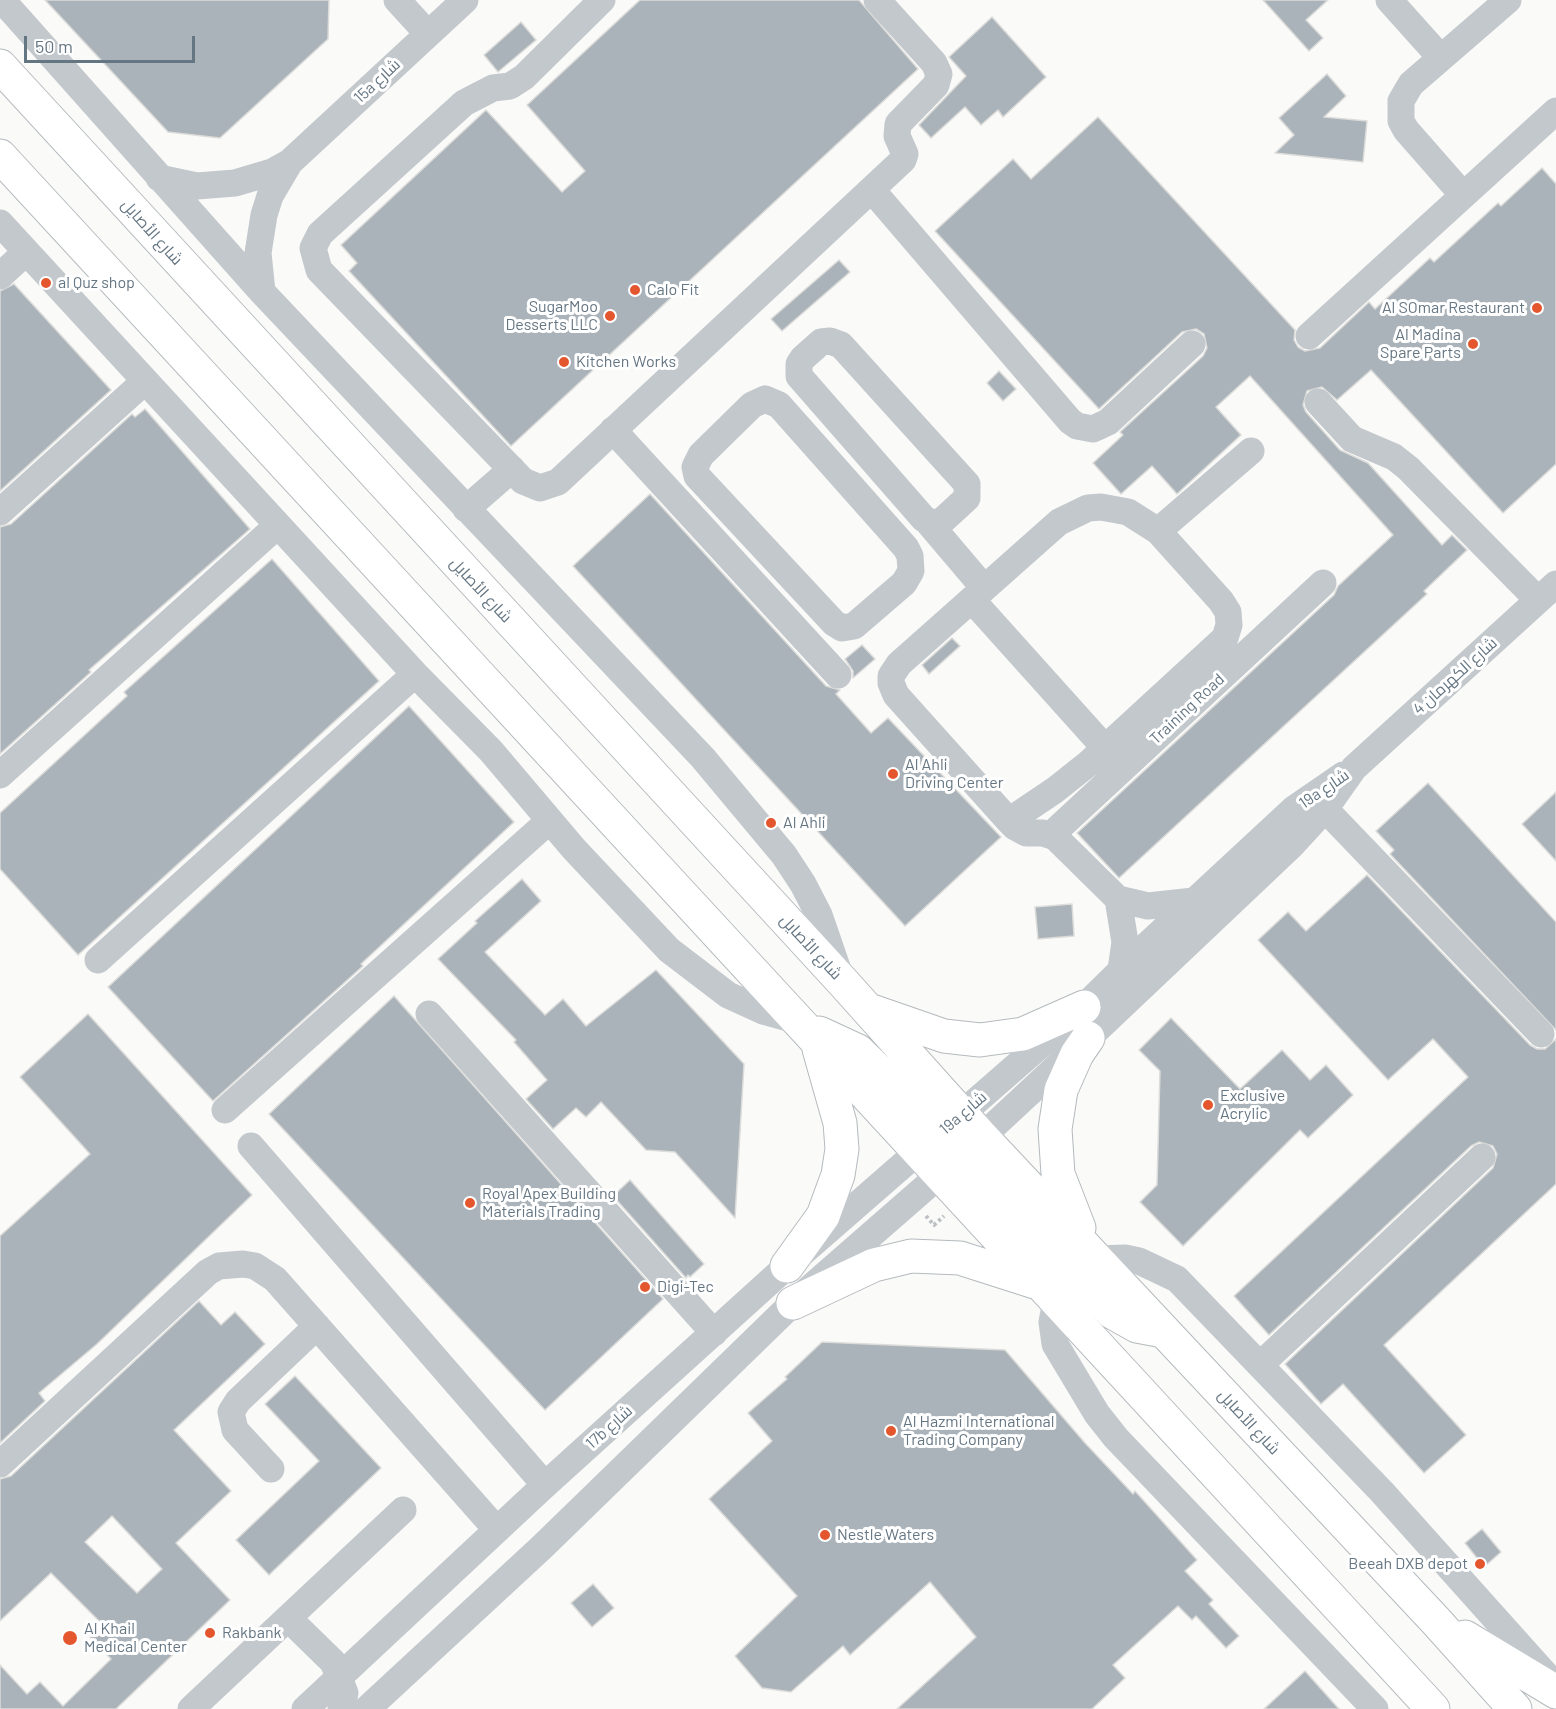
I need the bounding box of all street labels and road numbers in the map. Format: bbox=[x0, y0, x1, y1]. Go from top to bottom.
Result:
street label: 15a شارع bbox=[350, 55, 404, 107]
street label: شارع الأصايل bbox=[117, 195, 187, 269]
street label: شارع الأصايل bbox=[446, 553, 516, 627]
street label: شارع الكهرمان 4 bbox=[1409, 633, 1501, 719]
street label: Training Road bbox=[1146, 670, 1228, 748]
street label: 19a شارع bbox=[1295, 765, 1353, 813]
street label: شارع الأصايل bbox=[776, 910, 846, 984]
street label: 19a شارع bbox=[935, 1087, 991, 1139]
street label: شارع الأصايل bbox=[1214, 1385, 1284, 1459]
street label: 17b شارع bbox=[582, 1401, 636, 1453]

